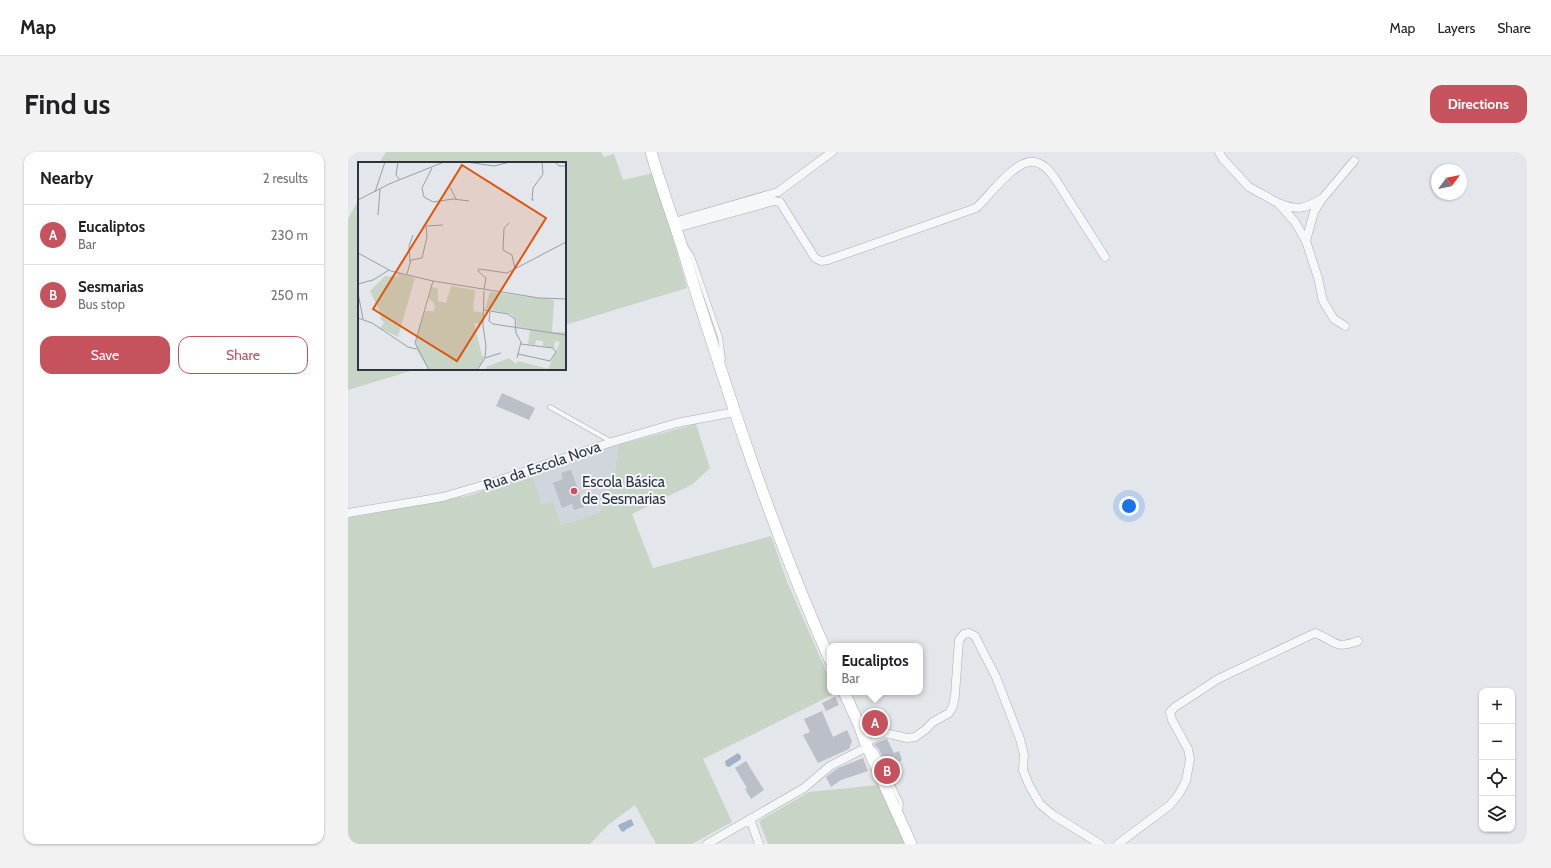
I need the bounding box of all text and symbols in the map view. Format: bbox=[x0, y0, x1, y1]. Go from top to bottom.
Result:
text: Map bbox=[20, 16, 56, 39]
text: Map bbox=[1390, 19, 1415, 37]
text: Layers bbox=[1437, 19, 1475, 37]
text: Share bbox=[1497, 19, 1531, 37]
button: Directions bbox=[1430, 85, 1527, 123]
text: Find us bbox=[24, 87, 110, 121]
inset map bbox=[358, 162, 566, 370]
north arrow bbox=[1431, 164, 1467, 200]
text: Nearby bbox=[40, 168, 93, 188]
text: 2 results bbox=[263, 170, 308, 186]
text: Eucaliptos bbox=[78, 218, 145, 236]
text: A bbox=[49, 227, 57, 243]
text: 230 m bbox=[271, 227, 308, 243]
text: Bar bbox=[78, 236, 96, 252]
text: Sesmarias bbox=[78, 278, 144, 296]
text: B bbox=[49, 287, 57, 303]
text: 250 m bbox=[271, 287, 308, 303]
text: Bus stop bbox=[78, 296, 125, 312]
button: Save bbox=[40, 336, 170, 374]
button: Share bbox=[178, 336, 308, 374]
street label: Rua da Escola Nova bbox=[481, 437, 604, 494]
place label: Escola Básica de Sesmarias bbox=[582, 473, 666, 508]
marker: Escola Básica de Sesmarias bbox=[569, 486, 579, 496]
your location bbox=[1119, 496, 1139, 516]
popup bbox=[827, 643, 923, 695]
text: Eucaliptos bbox=[841, 652, 909, 670]
text: Bar bbox=[841, 670, 860, 686]
map controls bbox=[1479, 688, 1515, 832]
button: + bbox=[1479, 688, 1515, 724]
pin: A bbox=[862, 708, 888, 738]
button: − bbox=[1479, 724, 1515, 760]
pin: B bbox=[874, 756, 900, 786]
button: locate bbox=[1479, 760, 1515, 796]
button: layers bbox=[1479, 796, 1515, 832]

